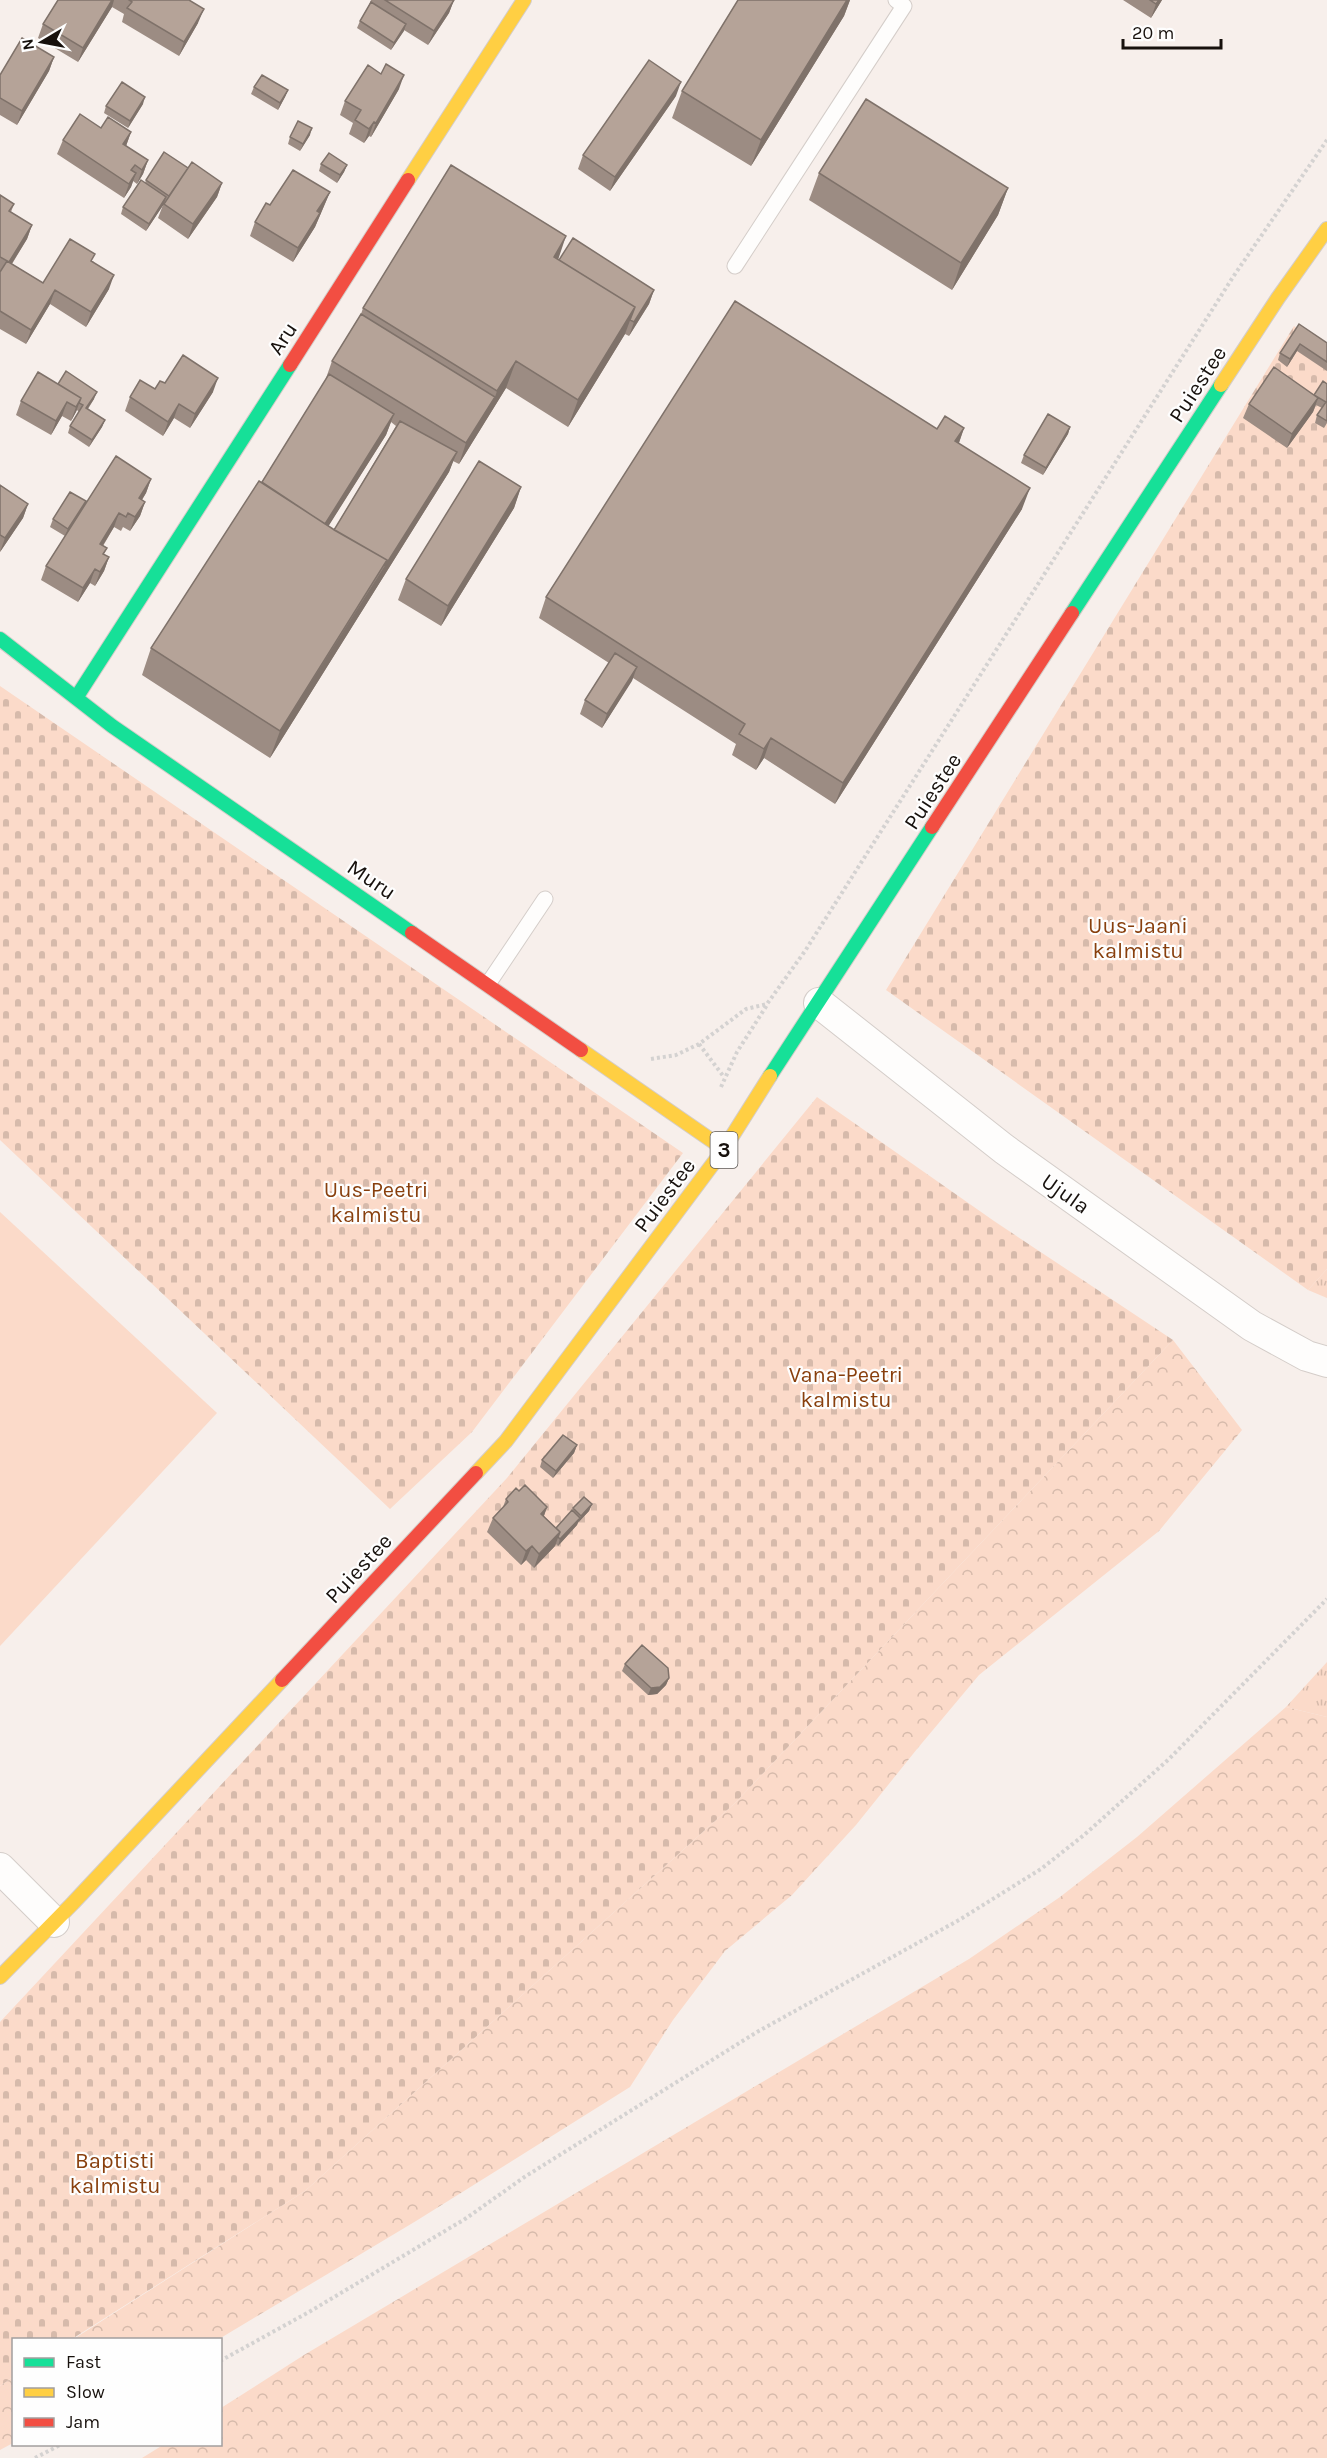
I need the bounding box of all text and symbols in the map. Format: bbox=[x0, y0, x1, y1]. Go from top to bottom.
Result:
north arrow bbox=[12, 12, 72, 72]
scale bar bbox=[1123, 12, 1220, 50]
text: 20 m bbox=[1132, 22, 1174, 44]
text: N bbox=[17, 37, 38, 52]
street label: Aru bbox=[263, 317, 303, 360]
street label: Puiestee bbox=[1164, 341, 1232, 428]
street label: Puiestee bbox=[899, 748, 967, 835]
street label: Muru bbox=[342, 854, 401, 905]
park label: Uus-Jaani kalmistu bbox=[1088, 913, 1188, 964]
road number: 3 bbox=[710, 1132, 738, 1168]
street label: Puiestee bbox=[629, 1154, 701, 1238]
street label: Ujula bbox=[1036, 1168, 1095, 1220]
park label: Uus-Peetri kalmistu bbox=[324, 1177, 428, 1228]
park label: Vana-Peetri kalmistu bbox=[789, 1362, 903, 1413]
street label: Puiestee bbox=[320, 1528, 397, 1609]
park label: Baptisti kalmistu bbox=[70, 2148, 160, 2199]
legend bbox=[12, 2338, 222, 2446]
text: Fast bbox=[66, 2351, 101, 2373]
text: Slow bbox=[66, 2381, 105, 2403]
text: Jam bbox=[66, 2411, 100, 2433]

